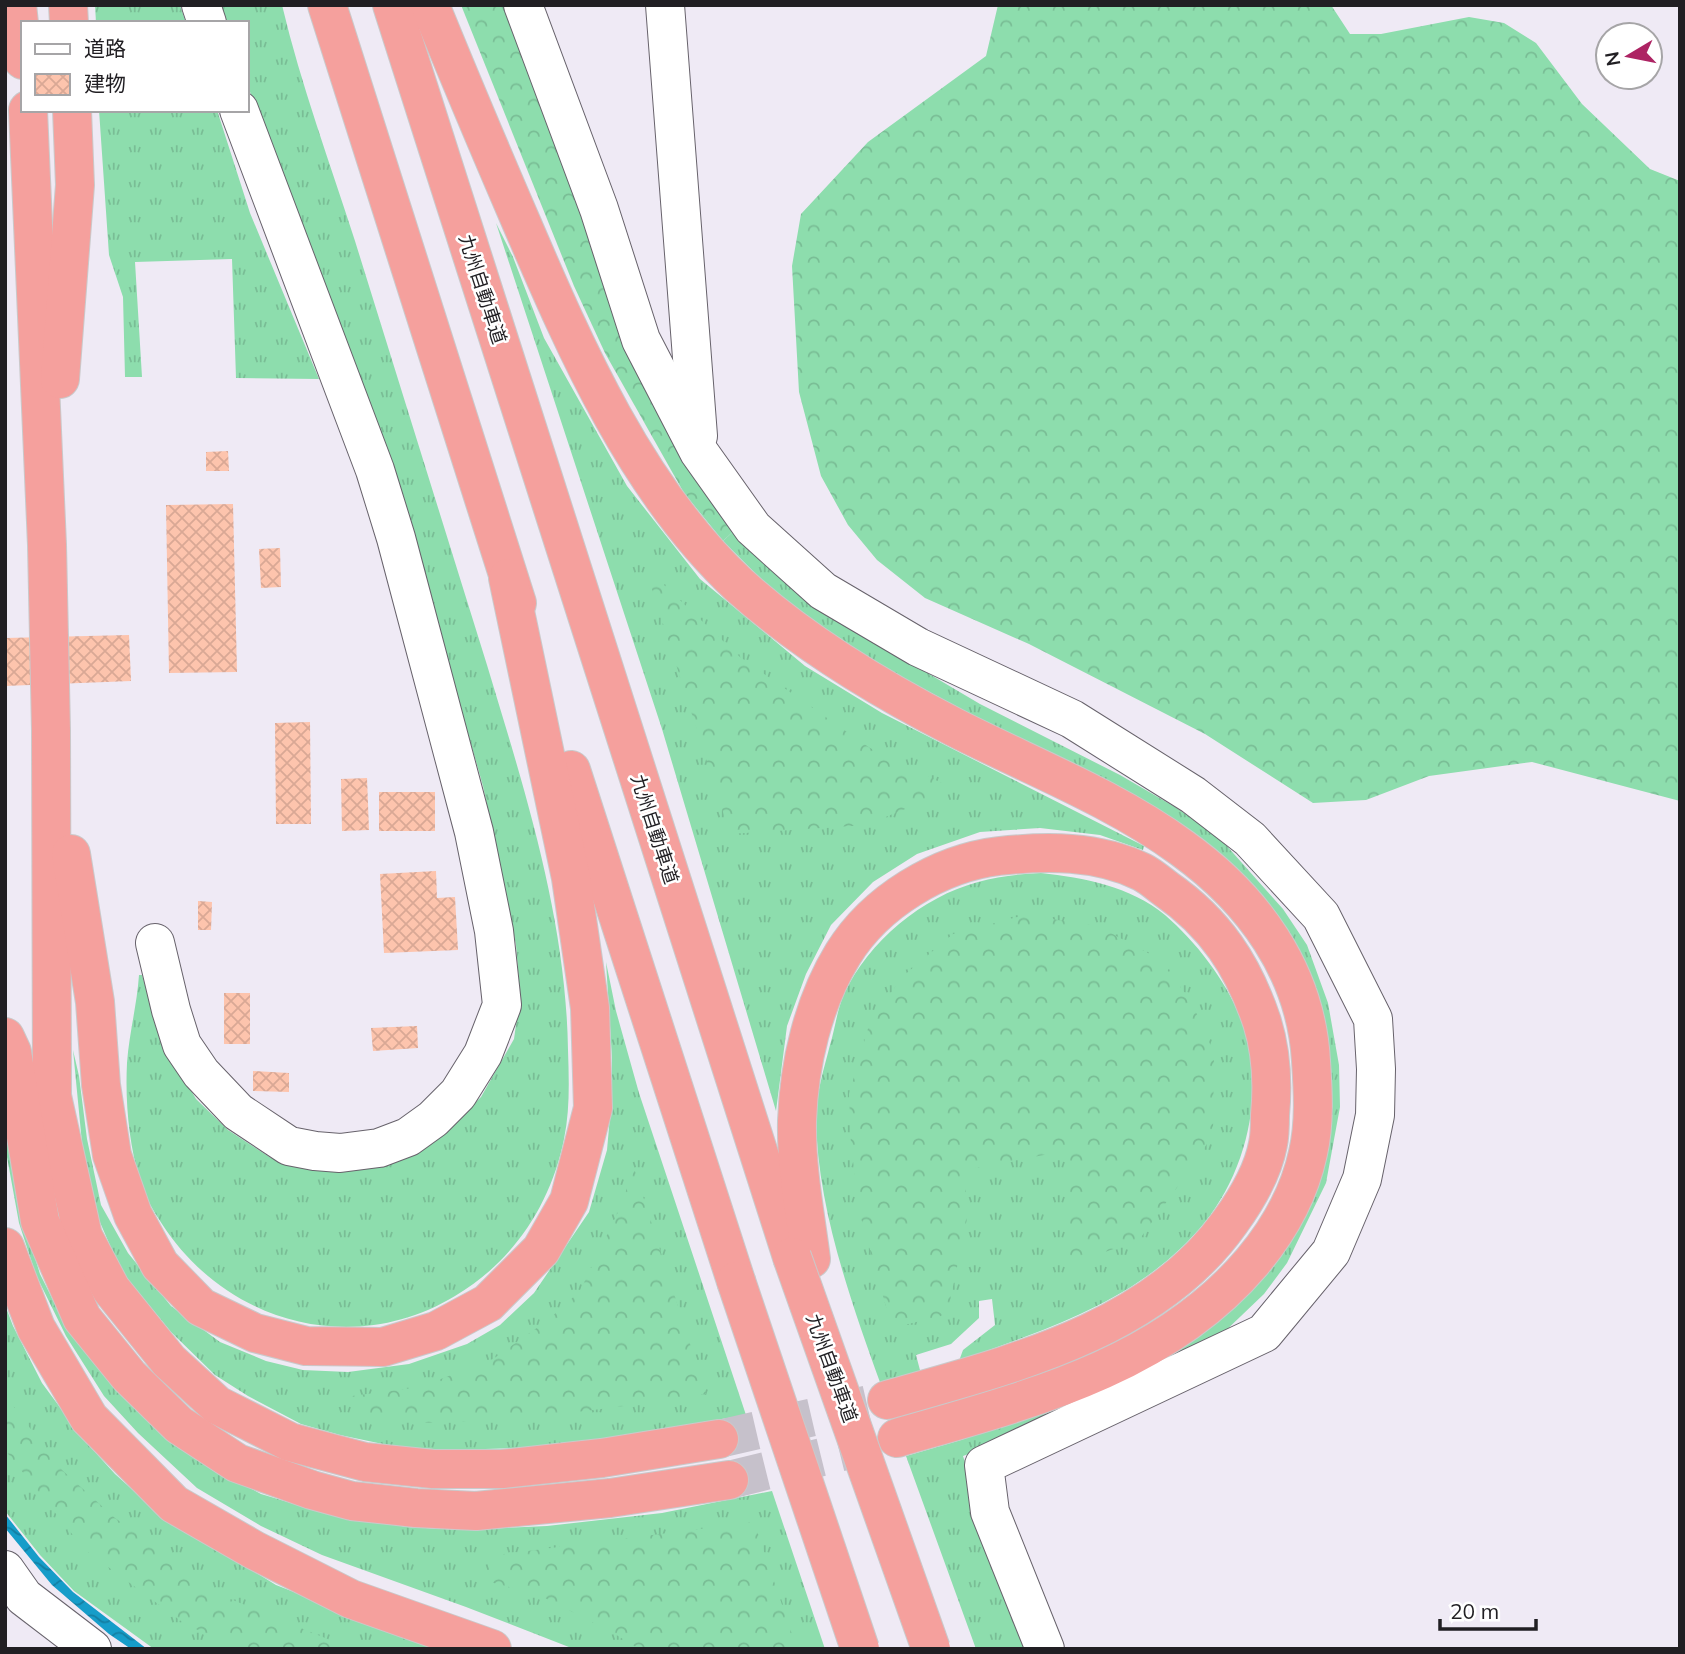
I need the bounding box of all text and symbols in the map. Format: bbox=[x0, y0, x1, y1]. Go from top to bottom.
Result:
legend bbox=[21, 21, 248, 112]
north arrow bbox=[1594, 21, 1664, 91]
text: 道路 bbox=[84, 35, 126, 61]
text: N bbox=[1599, 50, 1625, 68]
text: 建物 bbox=[84, 70, 126, 96]
street label: 九州自動車道 bbox=[454, 231, 512, 347]
street label: 九州自動車道 bbox=[626, 771, 684, 887]
street label: 九州自動車道 bbox=[801, 1310, 863, 1426]
scale bar bbox=[1440, 1588, 1536, 1632]
text: 20 m bbox=[1450, 1598, 1499, 1624]

